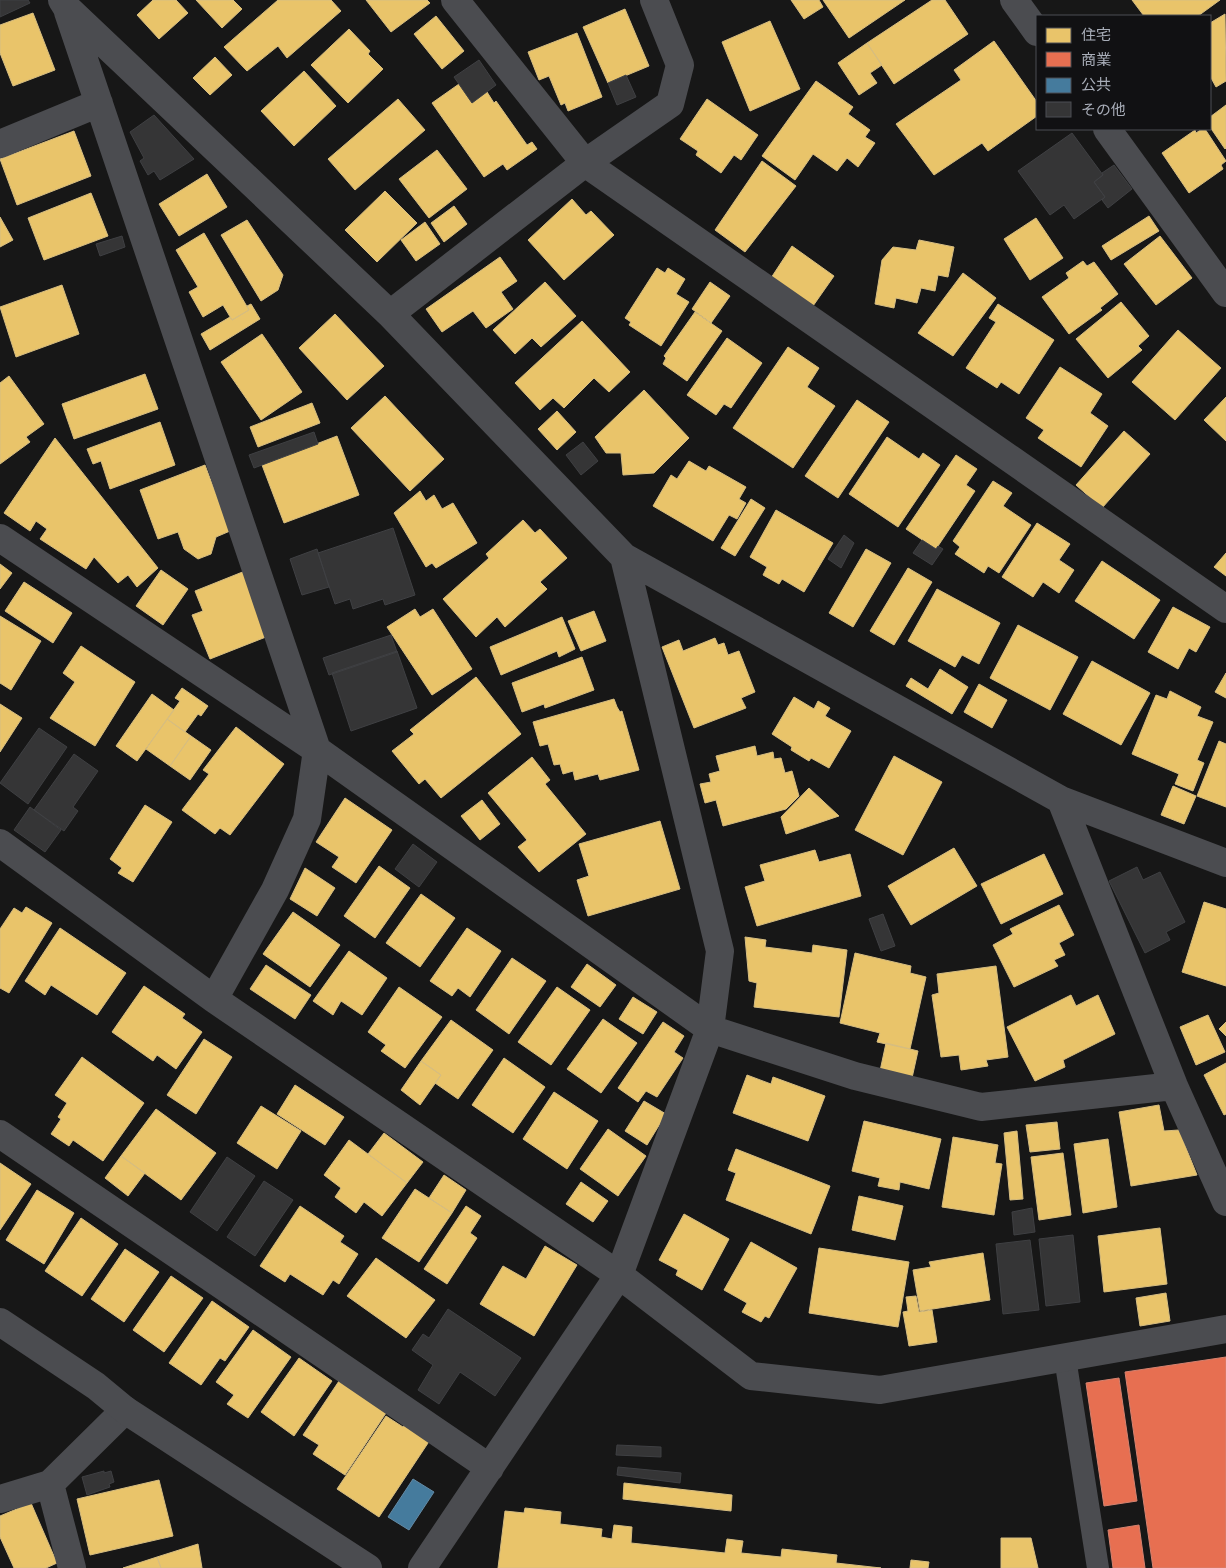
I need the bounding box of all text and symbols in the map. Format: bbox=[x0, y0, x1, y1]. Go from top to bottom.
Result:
legend bbox=[1036, 15, 1211, 130]
text: 住宅 bbox=[1081, 26, 1111, 43]
text: 商業 bbox=[1081, 51, 1111, 68]
text: 公共 bbox=[1081, 76, 1111, 93]
text: その他 bbox=[1081, 101, 1126, 118]

